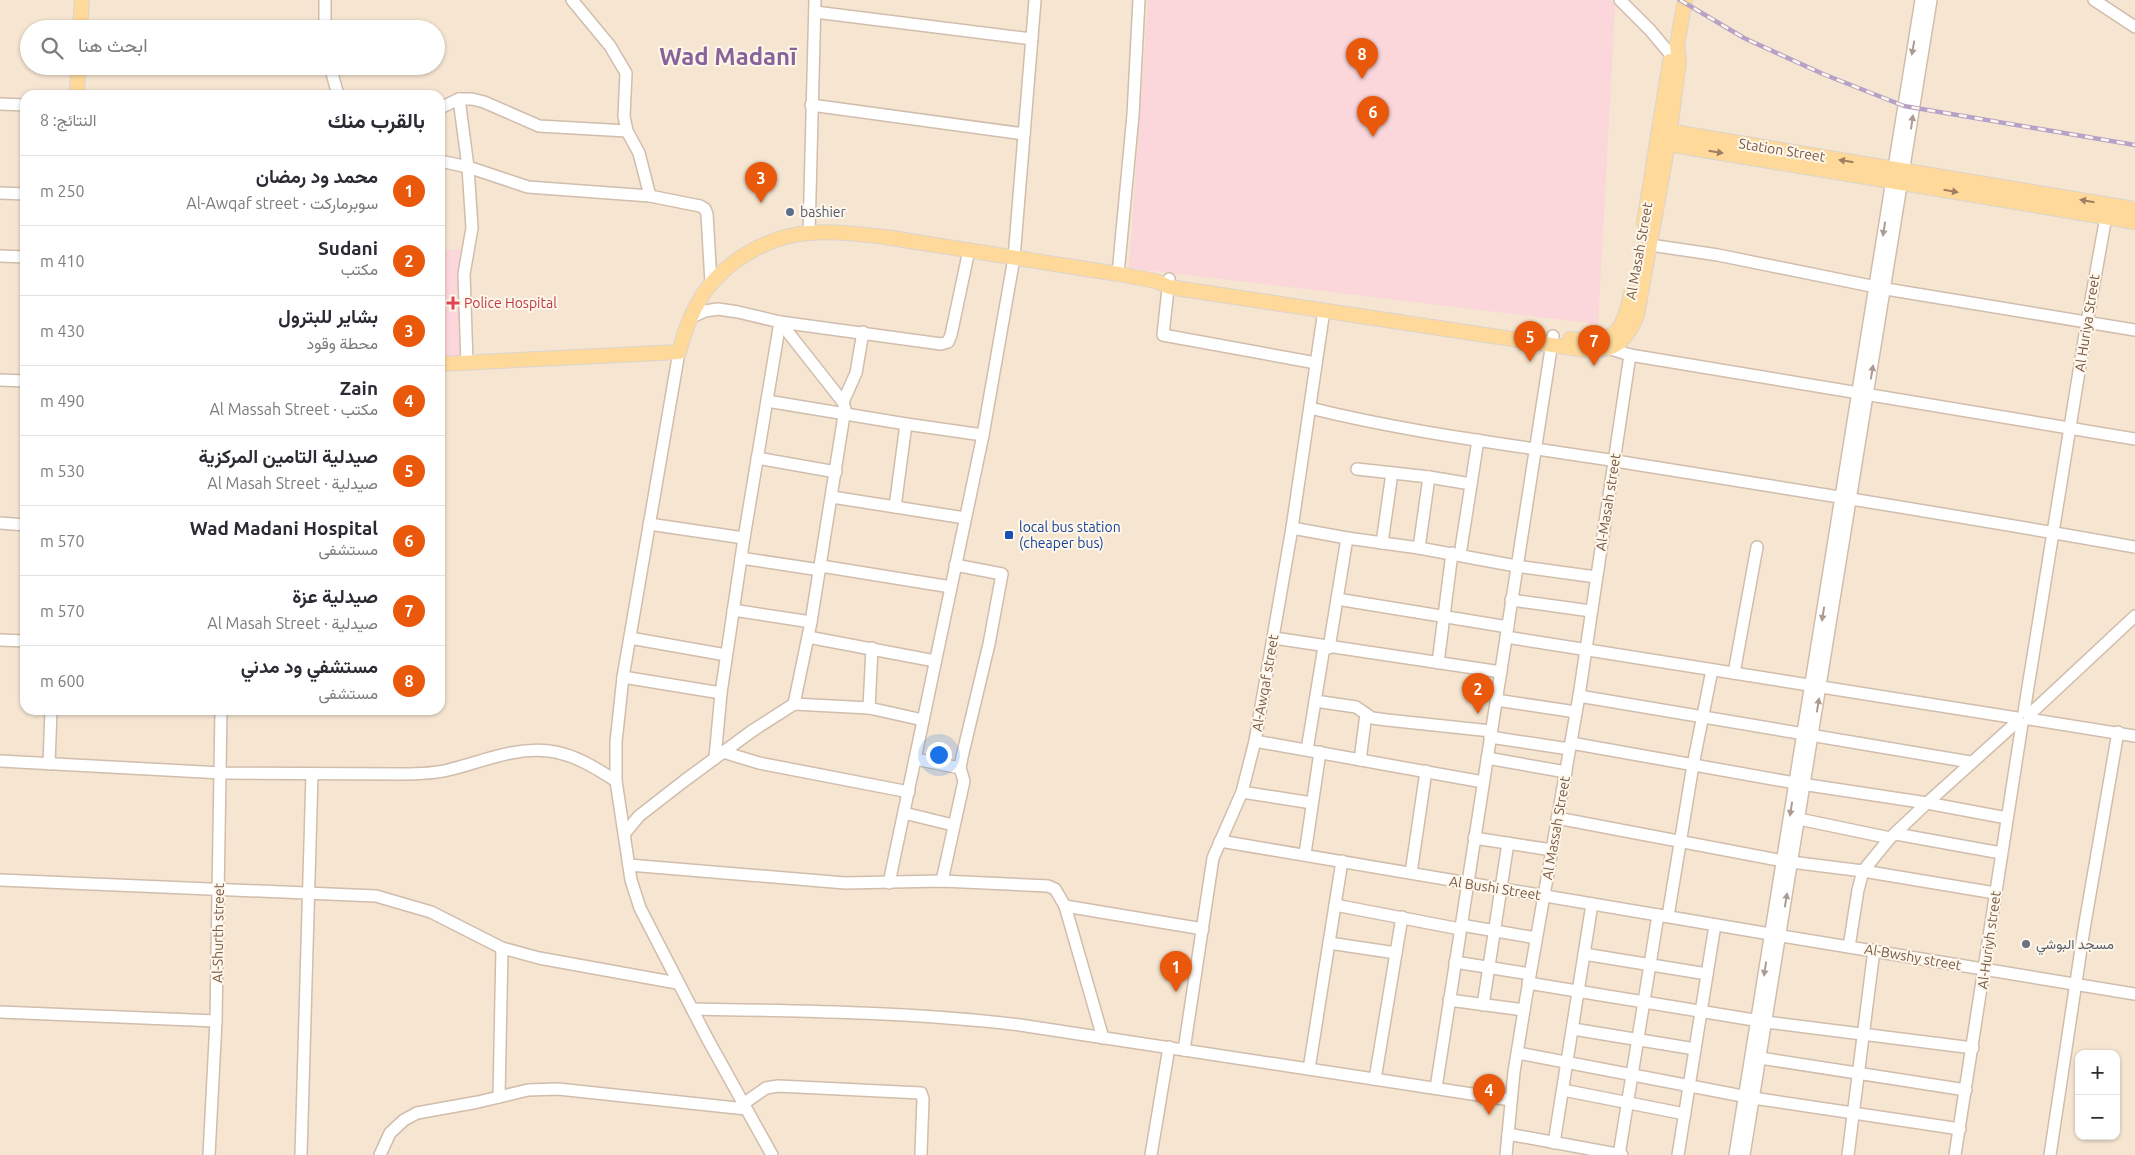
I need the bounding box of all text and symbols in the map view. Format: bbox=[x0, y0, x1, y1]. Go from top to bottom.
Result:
search box bbox=[20, 20, 445, 75]
icon: search bbox=[38, 34, 66, 62]
text: ابحث هنا bbox=[78, 34, 148, 56]
pin: 8 bbox=[1346, 38, 1378, 79]
one-way arrow bbox=[1909, 40, 1917, 56]
district label: Wad Madanī bbox=[659, 43, 798, 70]
pin: 6 bbox=[1357, 96, 1389, 137]
text: بالقرب منك bbox=[328, 108, 425, 132]
text: النتائج: 8 bbox=[40, 111, 97, 129]
one-way arrow bbox=[1908, 114, 1916, 130]
street label: Station Street bbox=[1738, 135, 1827, 165]
one-way arrow bbox=[1708, 149, 1724, 157]
one-way arrow bbox=[1838, 157, 1854, 165]
pin: 3 bbox=[745, 162, 777, 203]
text: محمد ود رمضان bbox=[256, 165, 378, 187]
text: 250 m bbox=[40, 182, 85, 200]
text: 1 bbox=[404, 182, 414, 200]
one-way arrow bbox=[1944, 187, 1960, 195]
text: سوبرماركت · Al-Awqaf street bbox=[186, 194, 378, 212]
one-way arrow bbox=[2079, 196, 2095, 204]
street label: Al Masah Street bbox=[1623, 200, 1656, 301]
place label: bashier bbox=[800, 204, 847, 220]
marker: bashier bbox=[784, 206, 796, 218]
one-way arrow bbox=[1880, 221, 1888, 237]
text: Sudani bbox=[318, 237, 378, 259]
text: 410 m bbox=[40, 252, 85, 270]
text: 2 bbox=[404, 252, 414, 270]
text: مكتب bbox=[341, 260, 378, 278]
street label: Al Huriya Street bbox=[2071, 273, 2103, 373]
place label: Police Hospital bbox=[464, 295, 557, 311]
marker: Police Hospital bbox=[446, 296, 460, 310]
text: بشاير للبترول bbox=[278, 305, 378, 327]
pin: 5 bbox=[1514, 321, 1546, 362]
text: 430 m bbox=[40, 322, 85, 340]
text: 3 bbox=[404, 322, 414, 340]
pin: 7 bbox=[1578, 325, 1610, 366]
text: محطة وقود bbox=[307, 334, 378, 352]
one-way arrow bbox=[1868, 363, 1876, 379]
text: Zain bbox=[340, 377, 378, 399]
text: 490 m bbox=[40, 392, 85, 410]
text: 4 bbox=[404, 392, 414, 410]
text: مكتب · Al Massah Street bbox=[209, 400, 378, 418]
text: صيدلية التامين المركزية bbox=[198, 445, 378, 467]
street label: Al-Masah street bbox=[1592, 452, 1624, 552]
text: 530 m bbox=[40, 462, 85, 480]
text: 5 bbox=[404, 462, 414, 480]
text: صيدلية · Al Masah Street bbox=[207, 474, 378, 492]
text: Wad Madani Hospital bbox=[190, 517, 378, 539]
place label: local bus station (cheaper bus) bbox=[1019, 519, 1121, 551]
marker: local bus station (cheaper bus) bbox=[1003, 529, 1015, 541]
text: 570 m bbox=[40, 532, 85, 550]
text: 6 bbox=[404, 532, 414, 550]
text: مستشفى bbox=[318, 540, 378, 558]
text: صيدلية عزة bbox=[292, 585, 378, 607]
text: 570 m bbox=[40, 602, 85, 620]
text: 7 bbox=[404, 602, 414, 620]
one-way arrow bbox=[1818, 607, 1826, 623]
text: صيدلية · Al Masah Street bbox=[207, 614, 378, 632]
street label: Al-Awqaf street bbox=[1249, 633, 1282, 733]
text: مستشفي ود مدني bbox=[241, 655, 378, 677]
text: 600 m bbox=[40, 672, 85, 690]
text: 8 bbox=[404, 672, 414, 690]
pin: 2 bbox=[1462, 673, 1494, 714]
text: مستشفى bbox=[318, 684, 378, 702]
one-way arrow bbox=[1814, 696, 1822, 712]
your location bbox=[926, 742, 952, 768]
street label: Al Massah Street bbox=[1539, 774, 1573, 881]
one-way arrow bbox=[1787, 801, 1795, 817]
street label: Al Bushi Street bbox=[1448, 873, 1542, 903]
street label: Al-Shurth street bbox=[209, 882, 227, 983]
street label: Al-Huriyh street bbox=[1974, 889, 2004, 990]
one-way arrow bbox=[1782, 891, 1790, 907]
place label: مسجد البوشي bbox=[2036, 936, 2114, 956]
marker: مسجد البوشي bbox=[2020, 938, 2032, 950]
street label: Al-Bwshy street bbox=[1863, 941, 1963, 973]
pin: 1 bbox=[1160, 951, 1192, 992]
one-way arrow bbox=[1760, 962, 1768, 978]
map controls bbox=[2075, 1050, 2120, 1140]
button: + bbox=[2075, 1050, 2120, 1095]
pin: 4 bbox=[1473, 1074, 1505, 1115]
button: − bbox=[2075, 1095, 2120, 1140]

